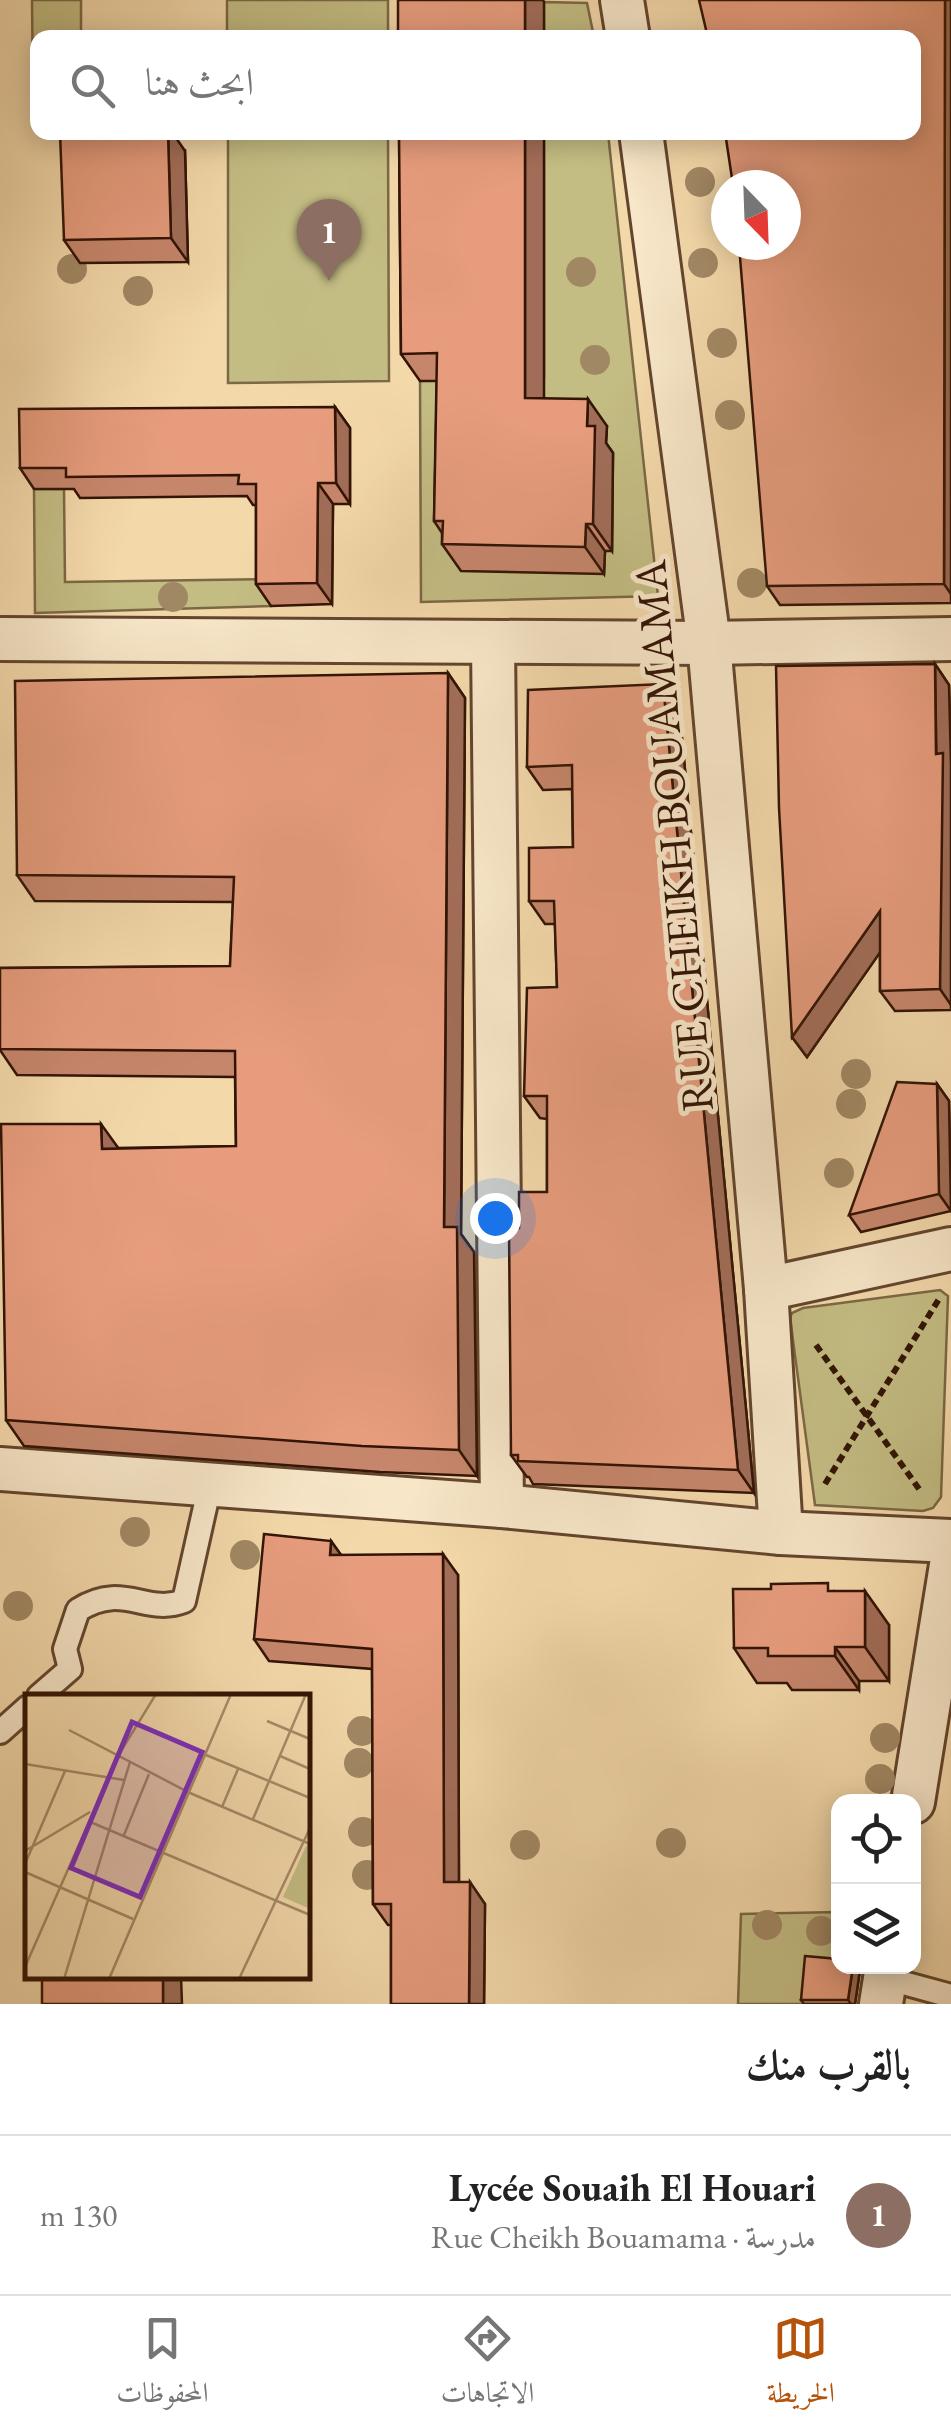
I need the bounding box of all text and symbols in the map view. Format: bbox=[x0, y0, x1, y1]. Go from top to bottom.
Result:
search box bbox=[30, 30, 921, 140]
text: ابحث هنا bbox=[145, 57, 254, 106]
icon: search bbox=[65, 58, 120, 113]
north arrow bbox=[711, 170, 801, 260]
pin: 1 bbox=[296, 198, 362, 281]
street label: RUE CHEIKH BOUAMAMA bbox=[620, 557, 726, 1114]
your location bbox=[470, 1193, 521, 1244]
inset map bbox=[25, 1694, 310, 1979]
map controls bbox=[831, 1794, 921, 1974]
button: locate bbox=[831, 1794, 921, 1884]
button: layers bbox=[831, 1884, 921, 1974]
text: بالقرب منك bbox=[746, 2037, 911, 2092]
text: Lycée Souaih El Houari bbox=[449, 2163, 816, 2212]
text: 130 m bbox=[40, 2194, 117, 2236]
text: 1 bbox=[870, 2194, 887, 2236]
text: مدرسة · Rue Cheikh Bouamama bbox=[431, 2216, 816, 2258]
tab: المحفوظات bbox=[116, 2311, 208, 2420]
tab: الاتجاهات bbox=[441, 2311, 534, 2420]
tab: الخريطة bbox=[767, 2311, 835, 2420]

